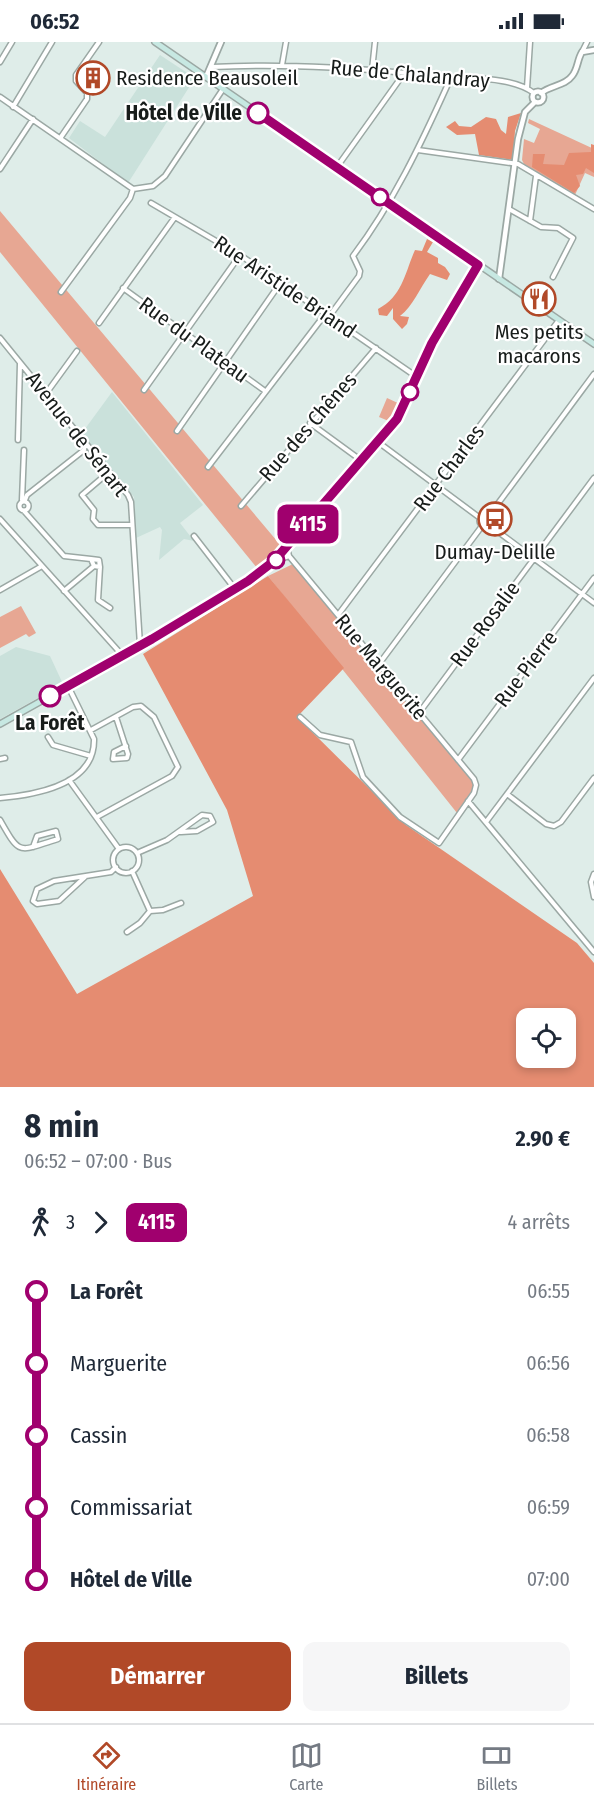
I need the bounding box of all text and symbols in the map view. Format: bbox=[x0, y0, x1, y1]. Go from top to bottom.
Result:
text: 06:52 bbox=[30, 8, 79, 35]
street label: Rue de Chalandray bbox=[329, 54, 491, 94]
building icon: Residence Beausoleil bbox=[75, 60, 111, 96]
place label: Residence Beausoleil bbox=[116, 65, 298, 91]
place label: Hôtel de Ville bbox=[125, 100, 242, 126]
marker: Hôtel de Ville bbox=[247, 102, 269, 124]
unlabelled marker bbox=[371, 188, 389, 206]
street label: Rue Aristide Briand bbox=[209, 230, 361, 344]
restaurant icon: Mes petits macarons bbox=[521, 281, 557, 317]
street label: Rue du Plateau bbox=[134, 291, 254, 389]
place label: Mes petits macarons bbox=[495, 319, 583, 369]
street label: Avenue de Sénart bbox=[20, 367, 134, 502]
street label: Rue des Chênes bbox=[254, 367, 362, 487]
unlabelled marker bbox=[401, 383, 419, 401]
street label: Rue Charles bbox=[408, 420, 490, 516]
bus stop icon: Dumay-Delille bbox=[477, 501, 513, 537]
line badge: 4115 bbox=[266, 504, 350, 544]
text: 4115 bbox=[289, 511, 327, 537]
place label: Dumay-Delille bbox=[435, 539, 555, 565]
unlabelled marker bbox=[267, 551, 285, 569]
street label: Rue Rosalie bbox=[445, 576, 525, 672]
street label: Rue Marguerite bbox=[329, 609, 433, 725]
street label: Rue Pierre bbox=[489, 626, 563, 712]
marker: La Forêt bbox=[39, 685, 61, 707]
place label: La Forêt bbox=[15, 710, 85, 736]
map controls bbox=[516, 1008, 576, 1068]
button: locate bbox=[516, 1008, 576, 1068]
text: 8 min bbox=[24, 1106, 99, 1146]
text: 2.90 € bbox=[516, 1125, 570, 1152]
text: 06:52 – 07:00 · Bus bbox=[24, 1149, 172, 1173]
icon: walk bbox=[24, 1206, 57, 1239]
icon: forward bbox=[84, 1206, 117, 1239]
text: 4115 bbox=[138, 1209, 175, 1235]
text: 3 bbox=[66, 1210, 75, 1234]
text: 4 arrêts bbox=[507, 1210, 570, 1234]
text: La Forêt bbox=[70, 1278, 143, 1305]
text: 06:55 bbox=[527, 1279, 570, 1303]
text: Marguerite bbox=[70, 1350, 167, 1377]
text: 06:56 bbox=[526, 1351, 570, 1375]
text: Cassin bbox=[70, 1422, 127, 1449]
text: 06:58 bbox=[526, 1423, 570, 1447]
text: Commissariat bbox=[70, 1494, 192, 1521]
text: 06:59 bbox=[527, 1495, 570, 1519]
text: Hôtel de Ville bbox=[70, 1566, 192, 1593]
text: 07:00 bbox=[527, 1567, 570, 1591]
button: Démarrer bbox=[24, 1642, 291, 1711]
button: Billets bbox=[303, 1642, 570, 1711]
tab: Itinéraire bbox=[76, 1739, 136, 1794]
tab: Carte bbox=[289, 1739, 323, 1794]
tab: Billets bbox=[476, 1739, 518, 1794]

